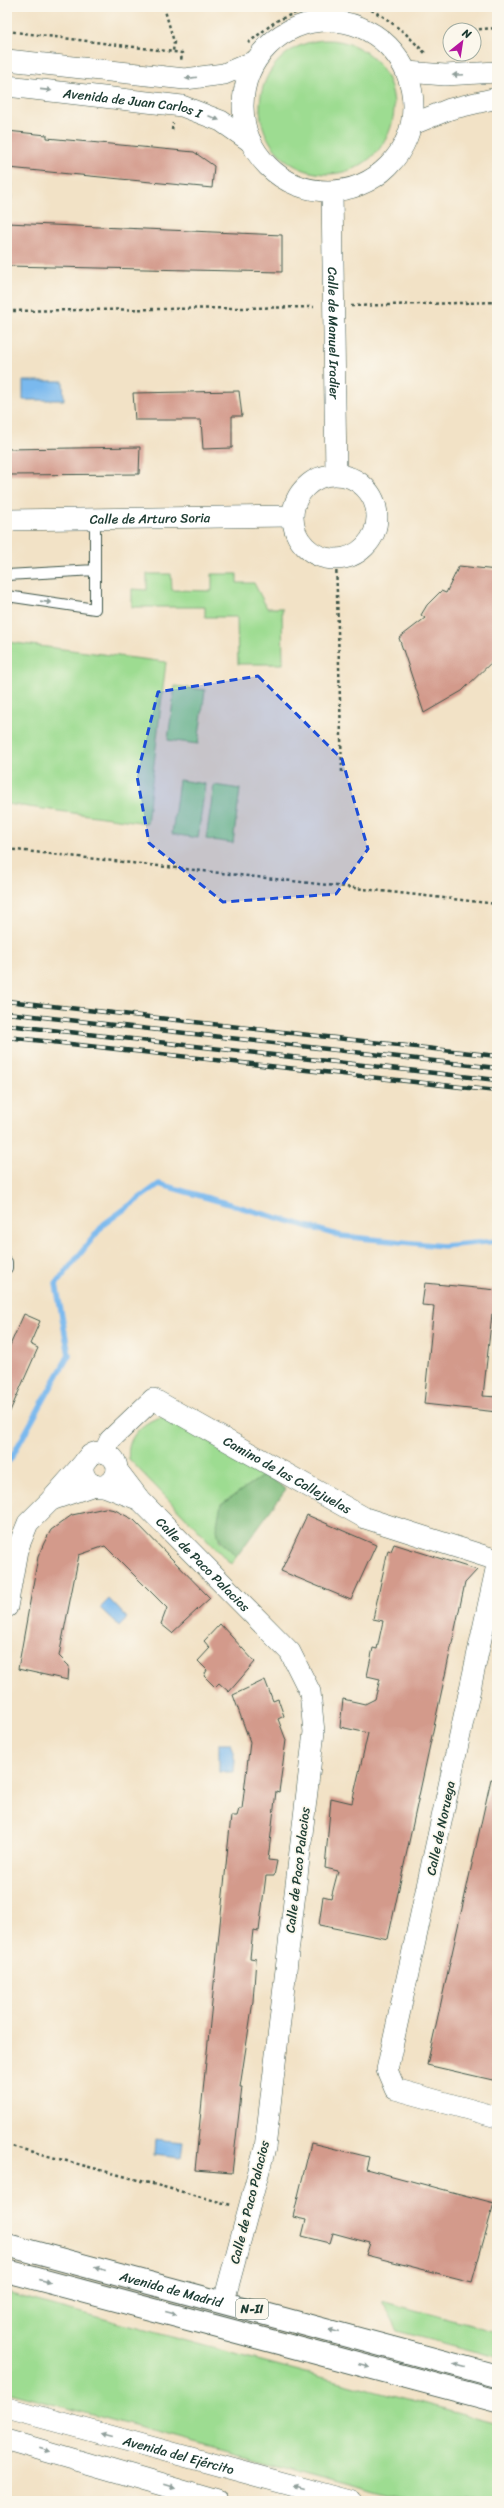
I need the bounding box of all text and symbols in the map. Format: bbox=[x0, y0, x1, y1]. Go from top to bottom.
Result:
north arrow bbox=[442, 22, 482, 62]
text: N bbox=[458, 23, 475, 44]
one-way arrow bbox=[451, 72, 464, 78]
one-way arrow bbox=[185, 75, 197, 81]
street label: Avenida de Juan Carlos I bbox=[61, 81, 206, 125]
one-way arrow bbox=[40, 87, 52, 94]
one-way arrow bbox=[209, 116, 221, 122]
street label: Calle de Manuel Iradier bbox=[321, 267, 346, 400]
street label: Calle de Arturo Soria bbox=[90, 506, 211, 531]
one-way arrow bbox=[40, 599, 52, 605]
street label: Camino de las Callejuelas bbox=[219, 1430, 357, 1521]
street label: Calle de Paco Palacios bbox=[150, 1511, 256, 1618]
street label: Calle de Noruega bbox=[419, 1778, 462, 1877]
street label: Calle de Paco Palacios bbox=[278, 1805, 317, 1934]
street label: Calle de Paco Palacios bbox=[223, 2137, 276, 2266]
street label: Avenida de Madrid bbox=[116, 2264, 226, 2314]
one-way arrow bbox=[94, 2266, 106, 2272]
one-way arrow bbox=[39, 2278, 51, 2284]
road number: N-II bbox=[236, 2299, 268, 2319]
one-way arrow bbox=[164, 2311, 177, 2317]
one-way arrow bbox=[328, 2328, 340, 2334]
one-way arrow bbox=[358, 2362, 370, 2368]
one-way arrow bbox=[453, 2362, 466, 2368]
street label: Avenida del Ejército bbox=[120, 2429, 237, 2481]
one-way arrow bbox=[100, 2432, 112, 2438]
one-way arrow bbox=[39, 2447, 51, 2453]
one-way arrow bbox=[164, 2483, 176, 2489]
one-way arrow bbox=[293, 2484, 305, 2490]

